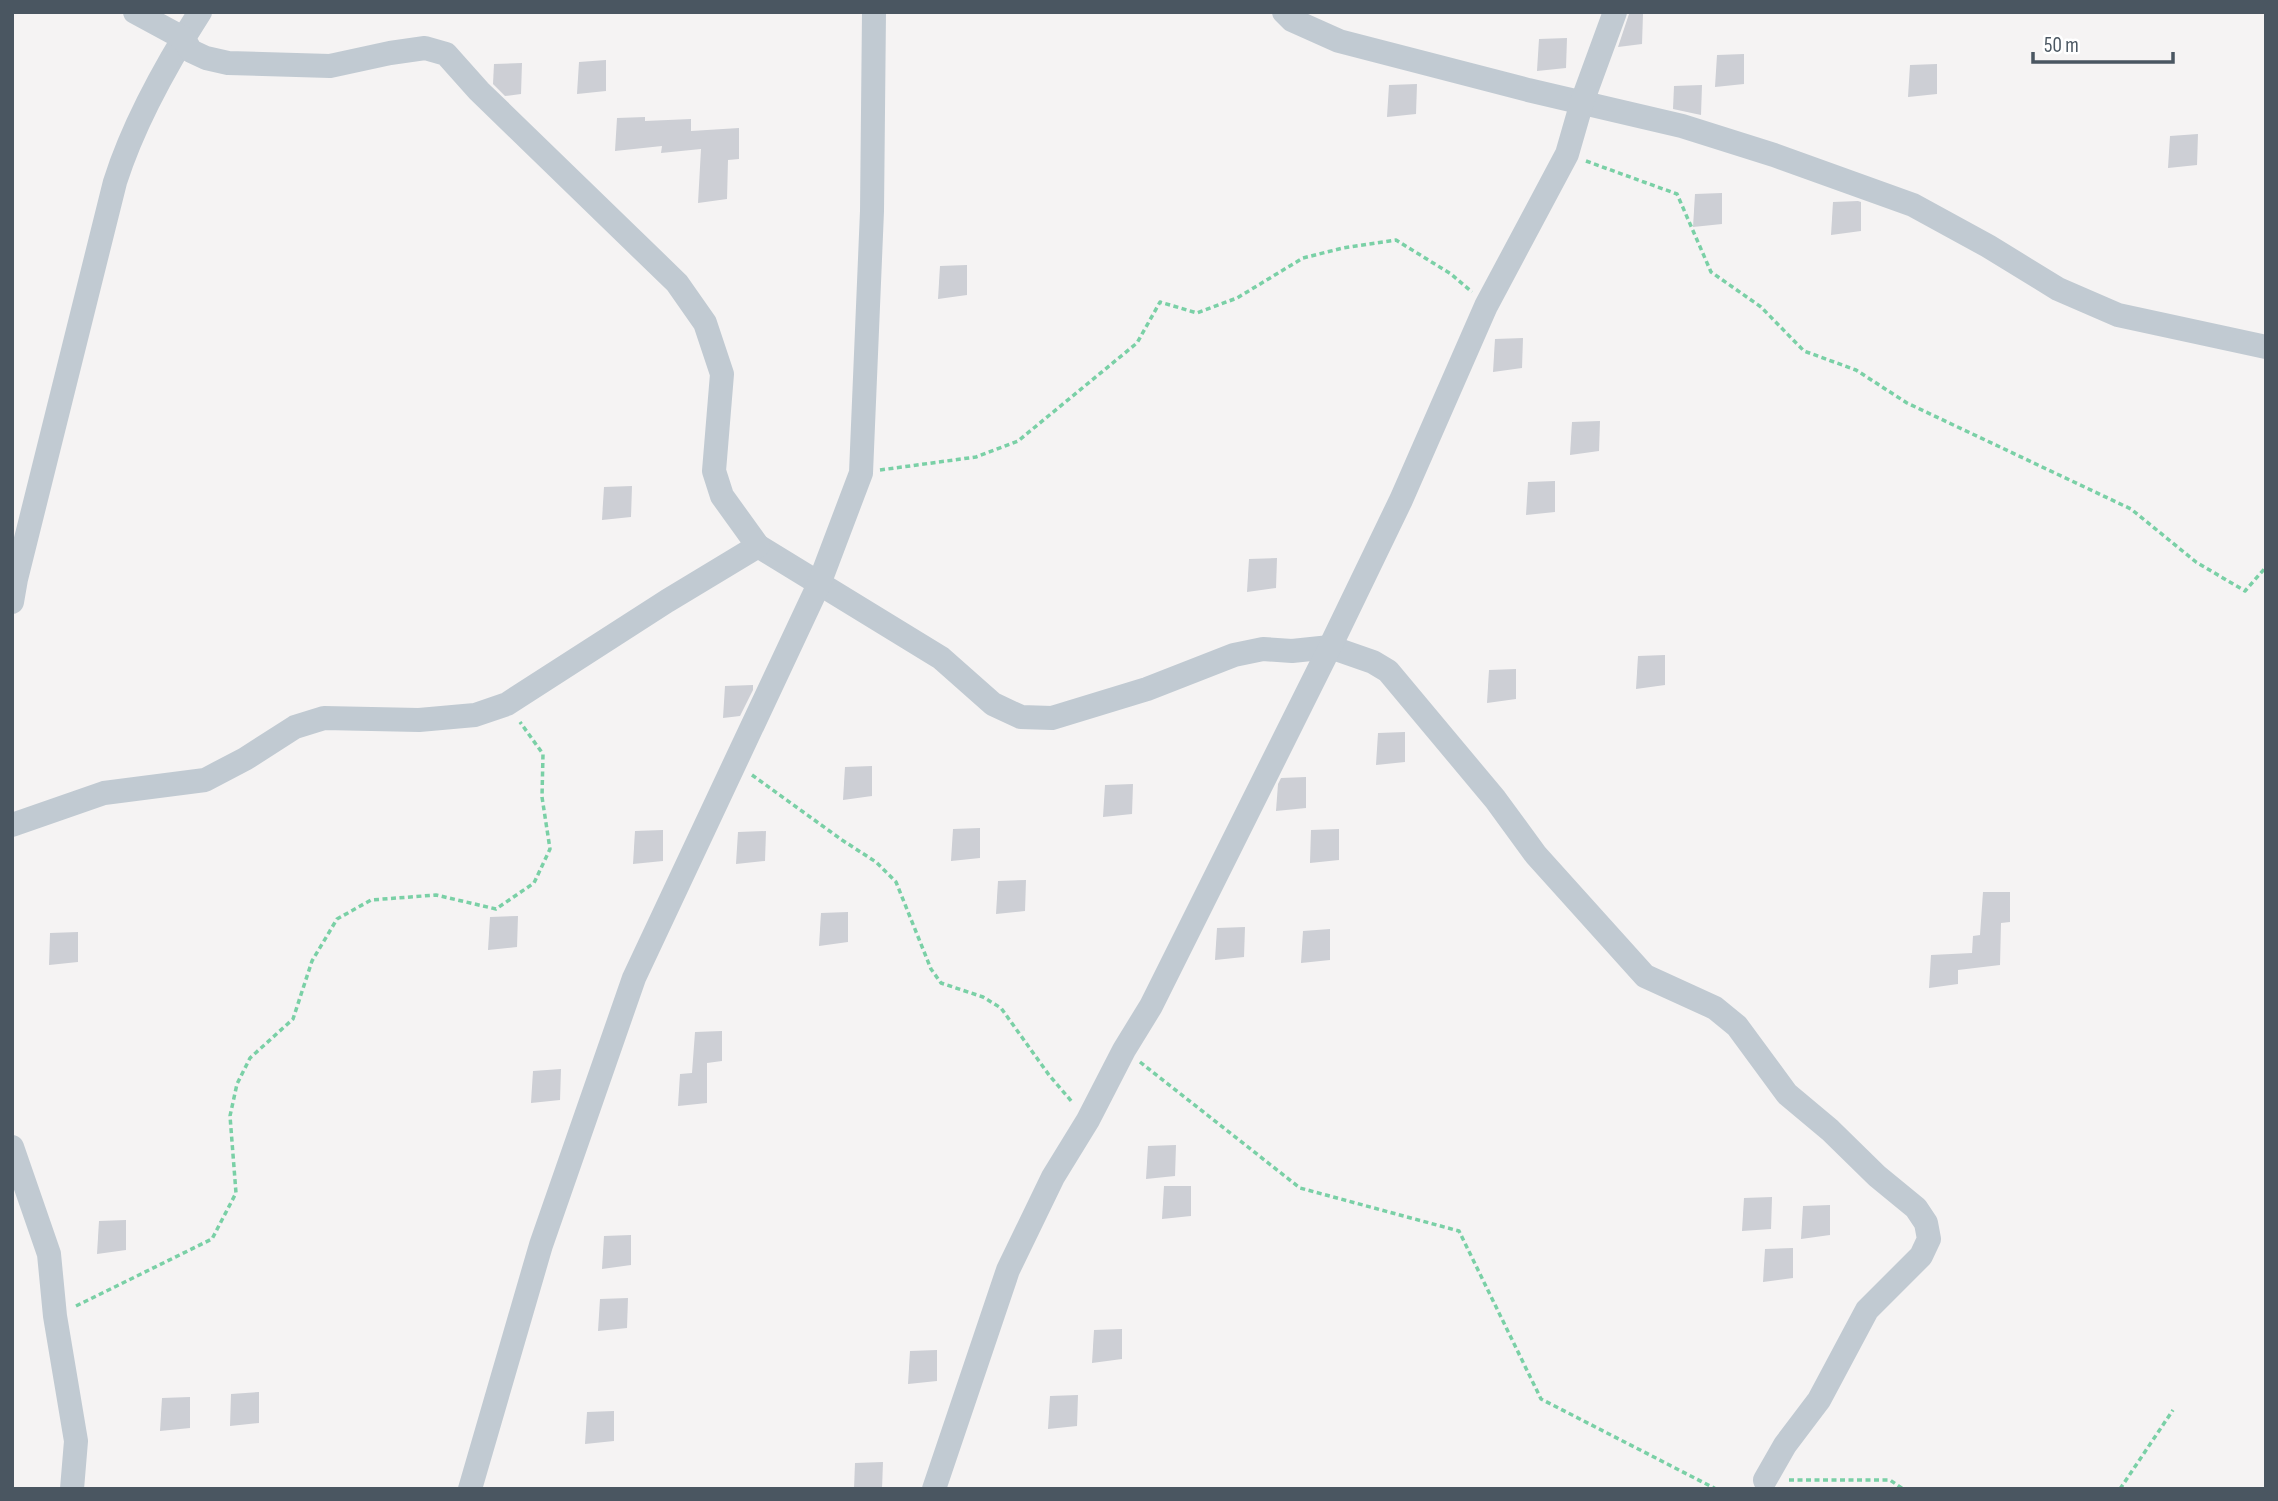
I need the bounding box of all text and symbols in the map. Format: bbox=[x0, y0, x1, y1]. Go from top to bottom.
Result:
scale bar bbox=[2033, 21, 2173, 65]
text: 50 m bbox=[2044, 33, 2079, 58]

